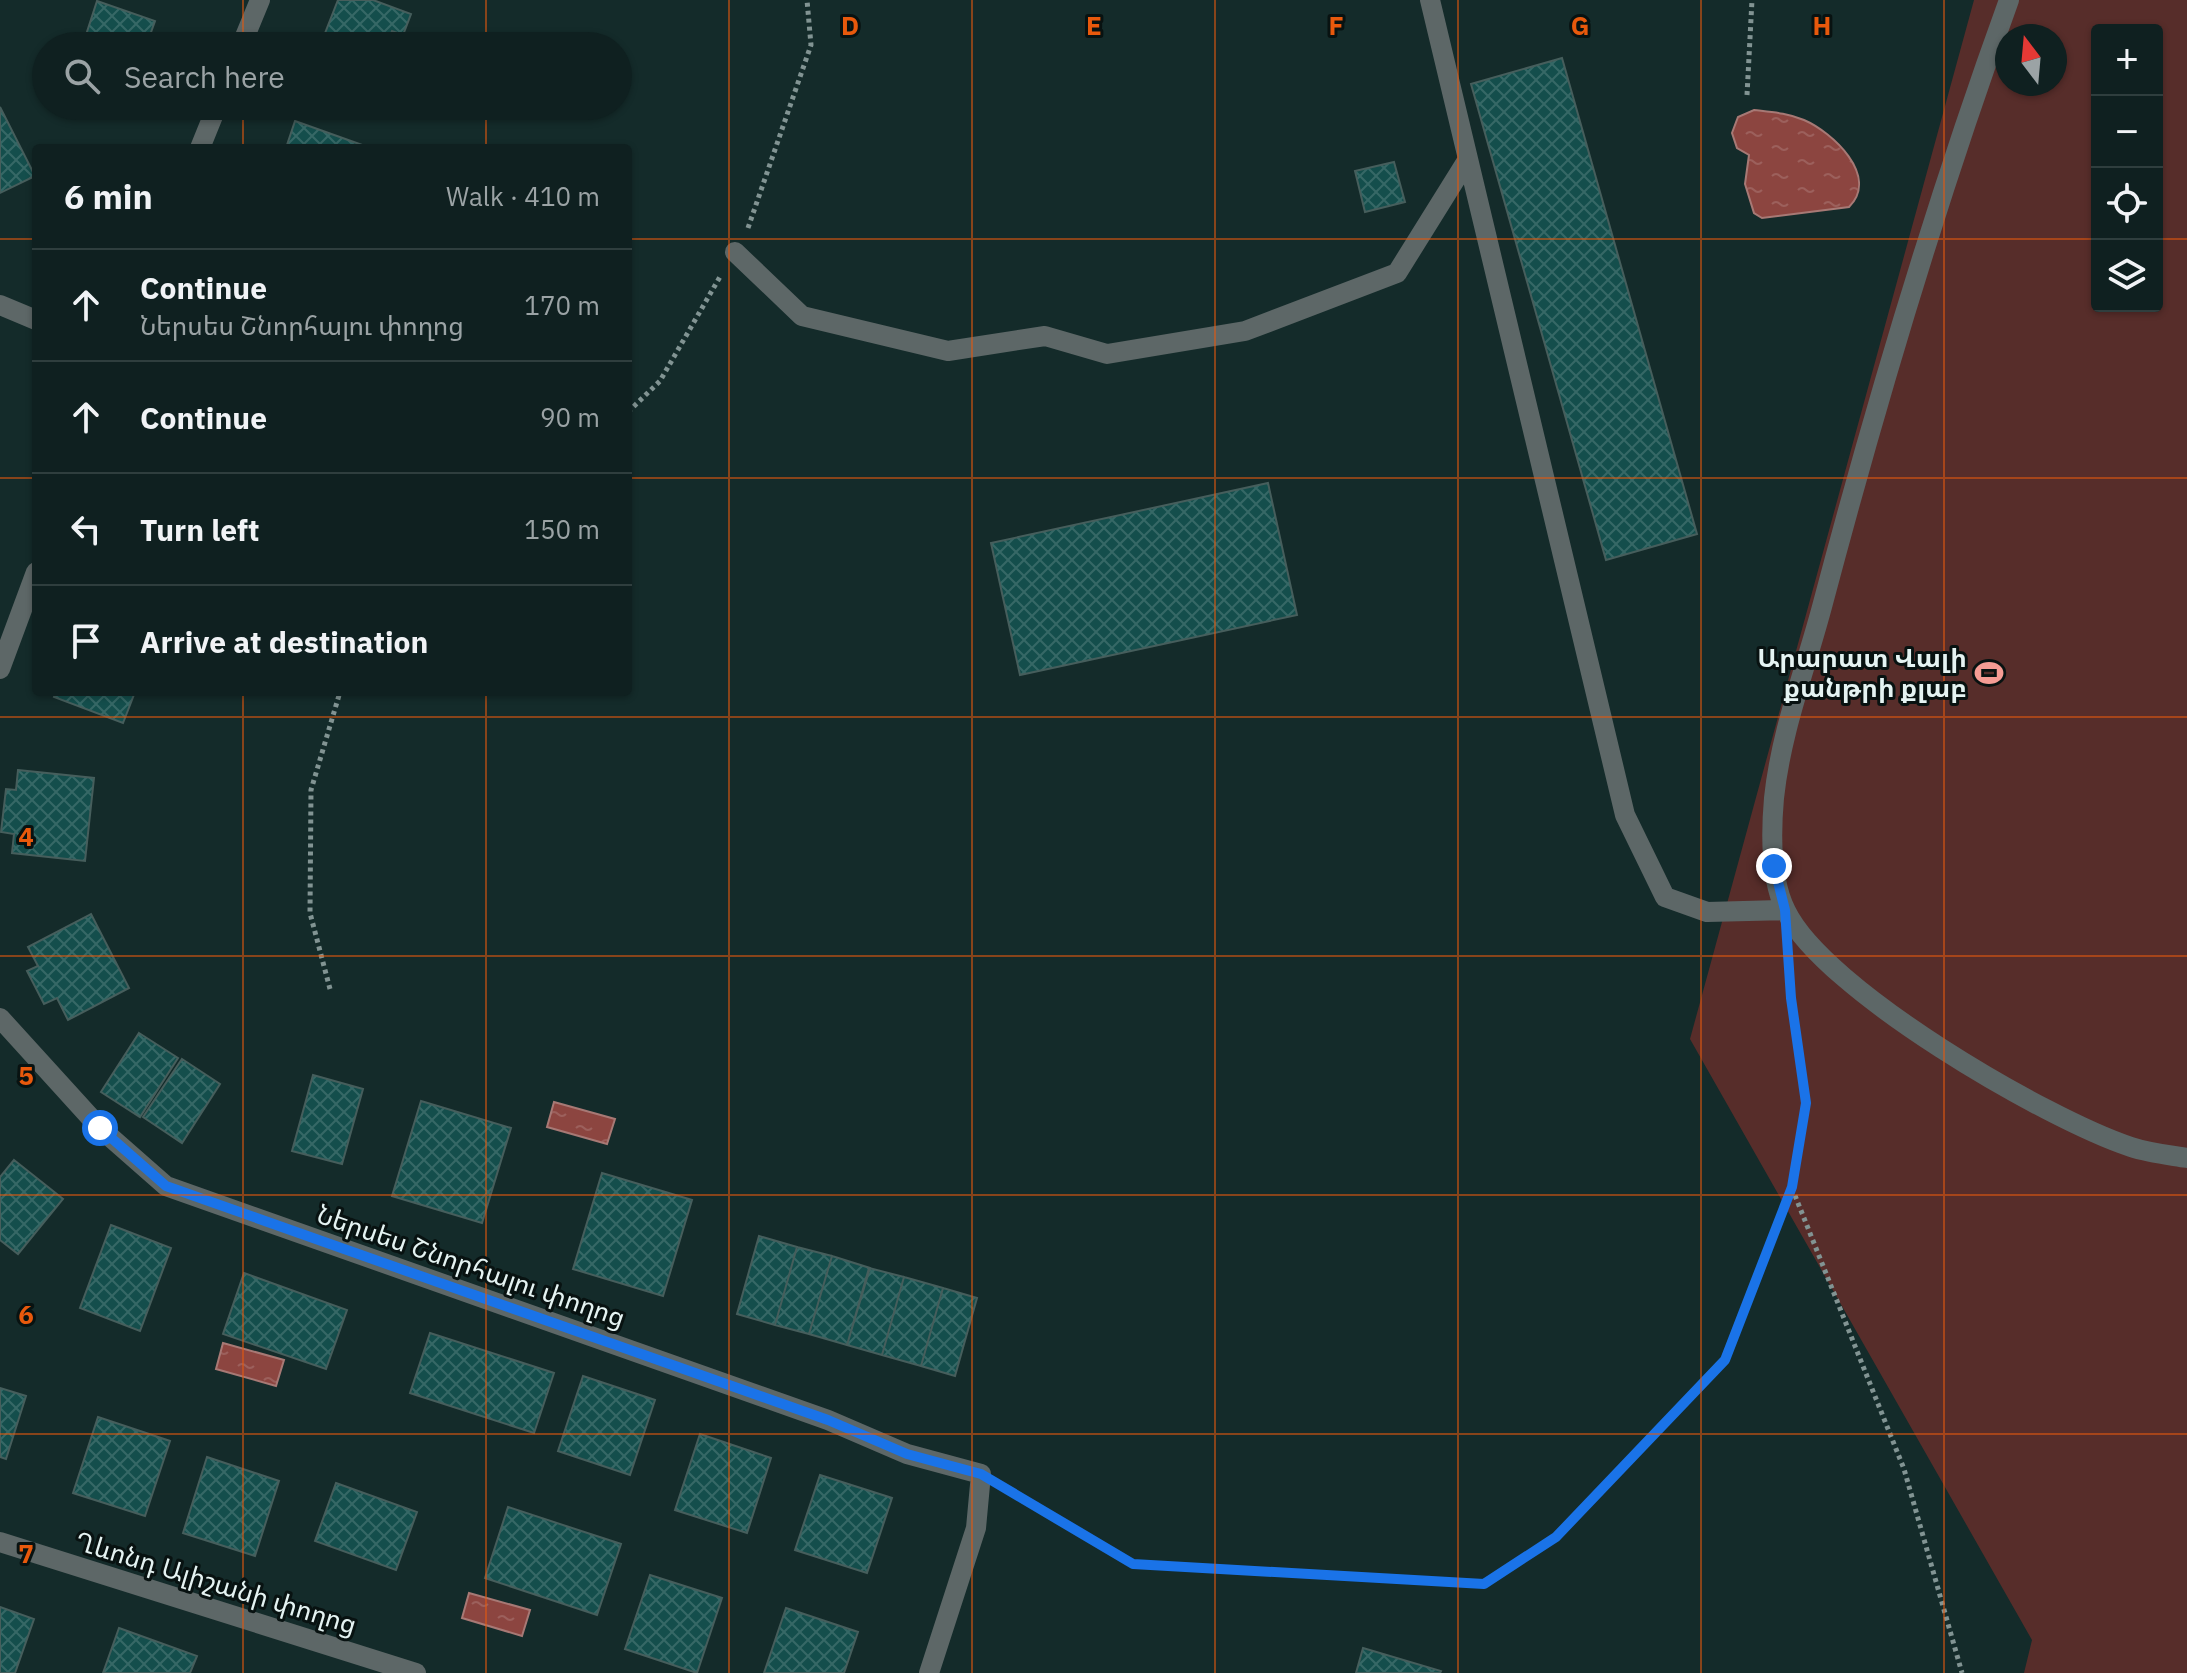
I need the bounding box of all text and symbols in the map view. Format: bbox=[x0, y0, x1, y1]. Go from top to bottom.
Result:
text: D bbox=[841, 8, 859, 42]
text: E bbox=[1086, 8, 1102, 42]
text: F bbox=[1328, 8, 1344, 42]
text: G bbox=[1571, 8, 1589, 42]
text: H bbox=[1813, 8, 1831, 42]
north arrow bbox=[1995, 24, 2067, 96]
map controls bbox=[2091, 24, 2163, 312]
button: + bbox=[2091, 24, 2163, 96]
search box bbox=[32, 32, 632, 120]
icon: search bbox=[60, 54, 104, 98]
text: Search here bbox=[124, 57, 285, 96]
button: − bbox=[2091, 96, 2163, 168]
button: locate bbox=[2091, 168, 2163, 240]
text: 6 min bbox=[64, 174, 153, 218]
text: Walk · 410 m bbox=[446, 179, 600, 213]
button: layers bbox=[2091, 240, 2163, 312]
text: Continue bbox=[140, 268, 267, 307]
icon: ahead bbox=[64, 283, 108, 327]
text: 170 m bbox=[524, 288, 600, 322]
text: Ներսես Շնորհալու փողոց bbox=[140, 308, 464, 342]
icon: ahead bbox=[64, 395, 108, 439]
text: Continue bbox=[140, 398, 267, 437]
text: 90 m bbox=[540, 400, 600, 434]
icon: left bbox=[64, 507, 108, 551]
text: Turn left bbox=[140, 510, 259, 549]
text: 150 m bbox=[524, 512, 600, 546]
icon: arrive bbox=[64, 619, 108, 663]
text: Arrive at destination bbox=[140, 622, 428, 661]
place label: Արարատ Վալի քանթրի քլաբ bbox=[1757, 640, 1967, 704]
sports icon: Արարատ Վալի քանթրի քլաբ bbox=[1974, 658, 2004, 688]
text: 4 bbox=[18, 819, 34, 853]
route end bbox=[1756, 848, 1792, 884]
text: 5 bbox=[18, 1058, 34, 1092]
route start bbox=[82, 1110, 118, 1146]
street label: Ներսես Շնորհալու փողոց bbox=[313, 1196, 630, 1334]
text: 6 bbox=[18, 1297, 34, 1331]
street label: Ղևոնդ Ալիշանի փողոց bbox=[71, 1523, 361, 1641]
text: 7 bbox=[18, 1536, 34, 1570]

